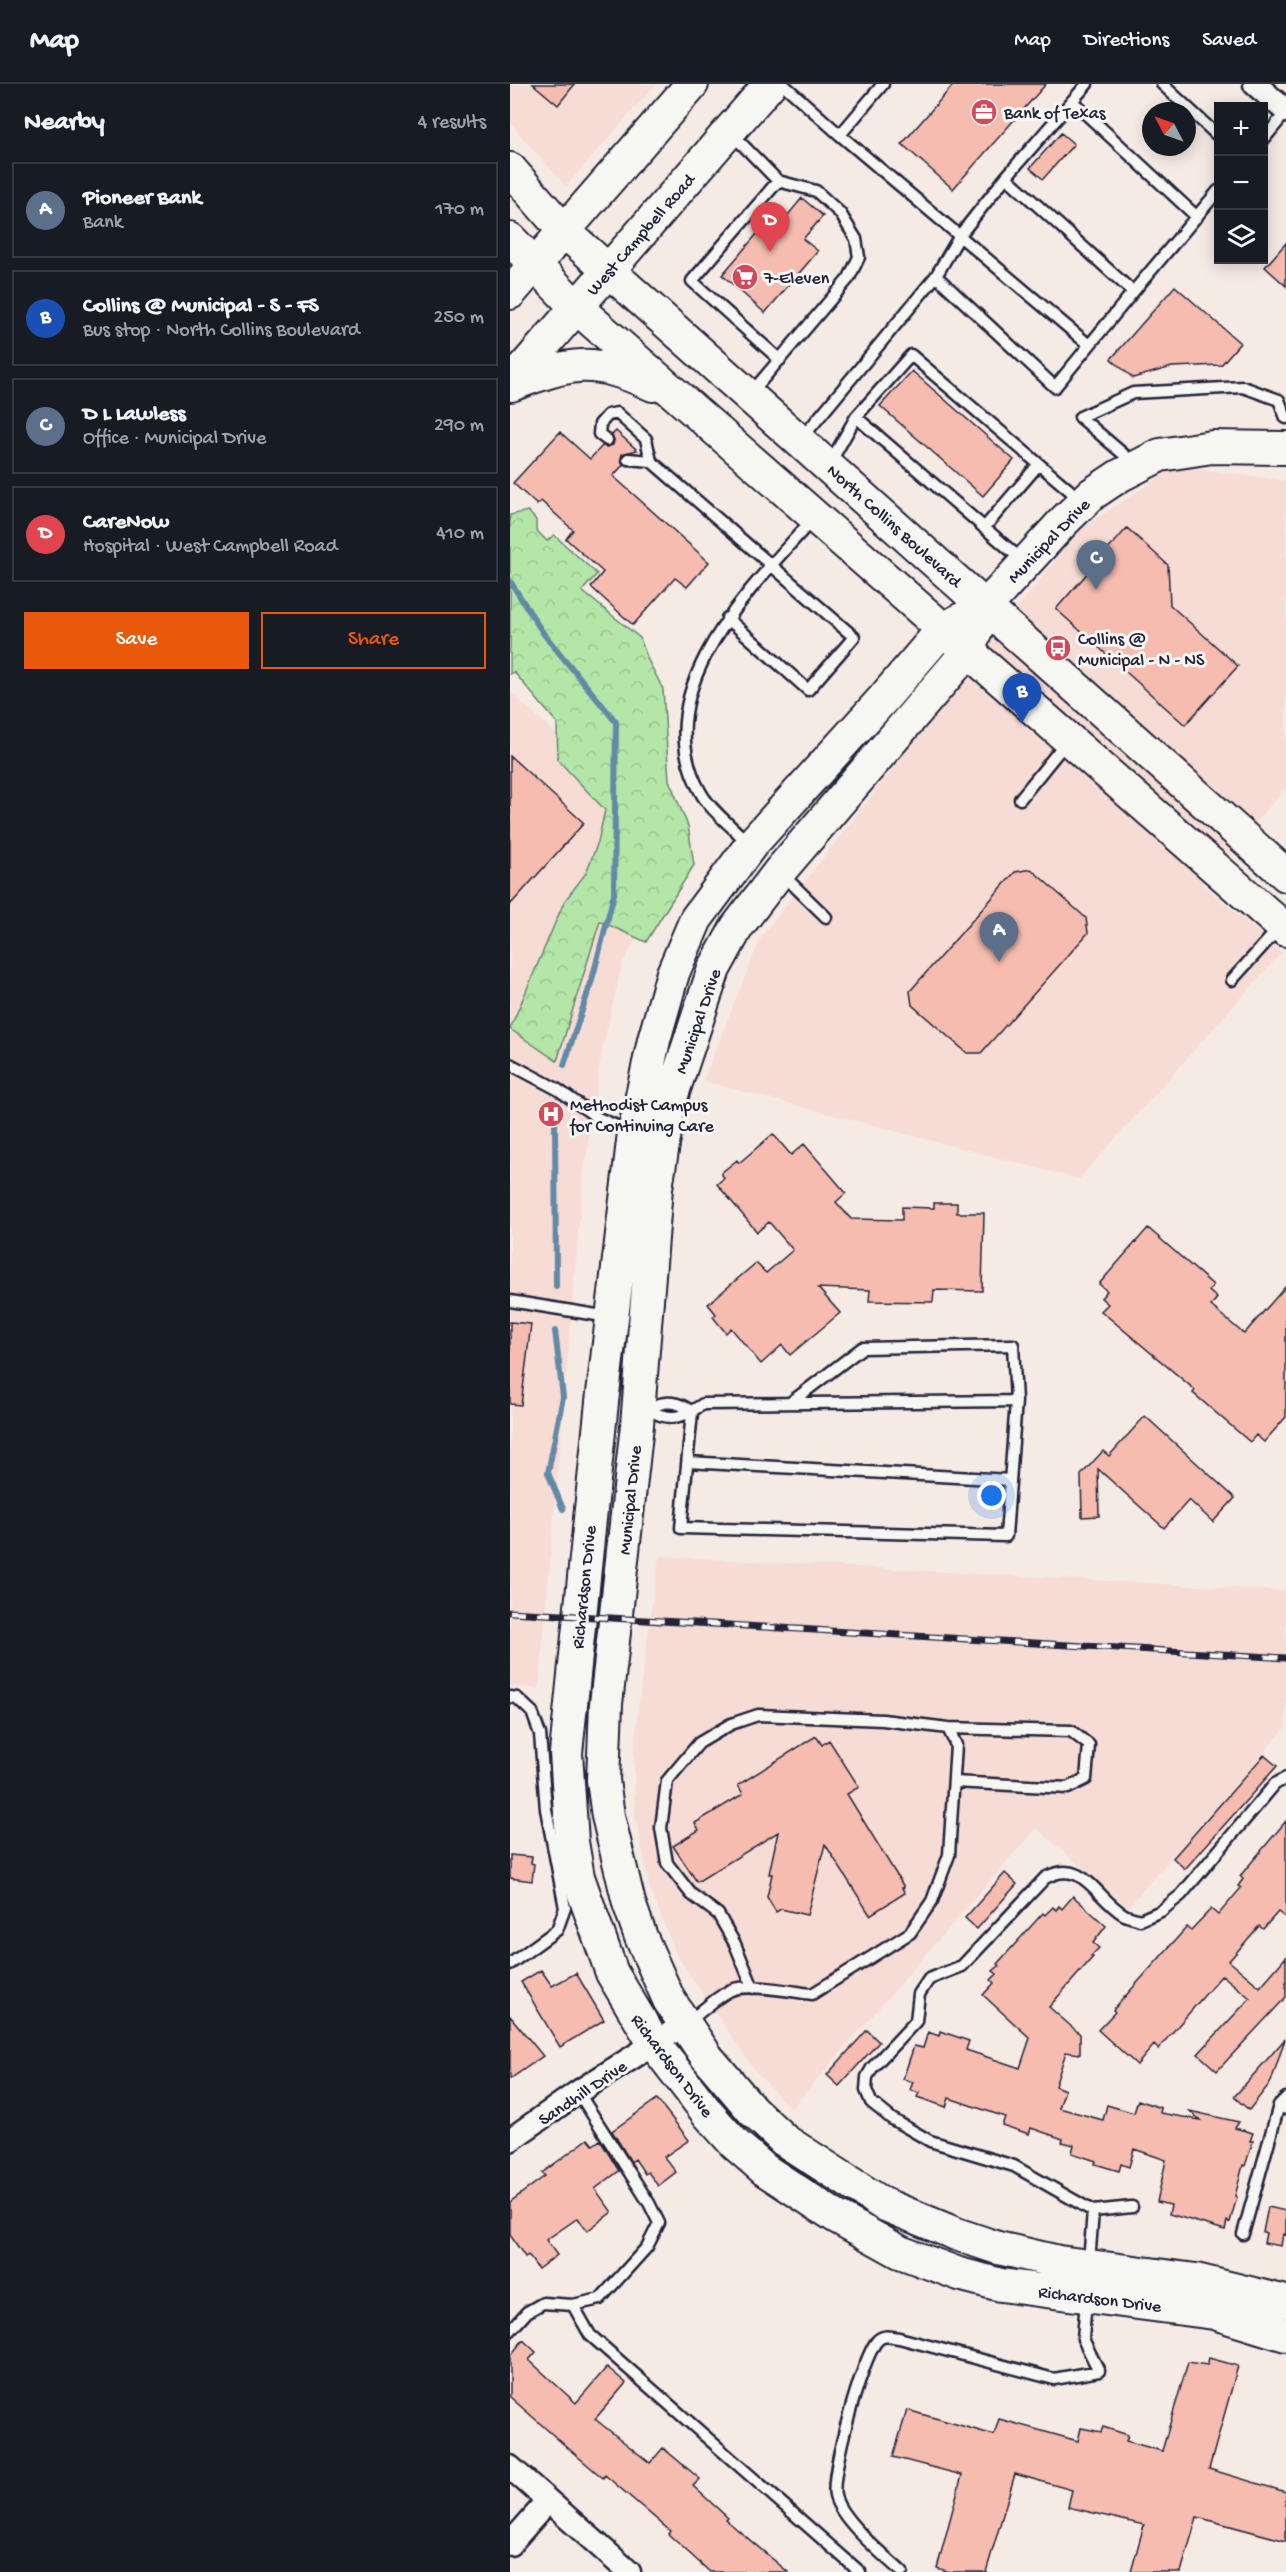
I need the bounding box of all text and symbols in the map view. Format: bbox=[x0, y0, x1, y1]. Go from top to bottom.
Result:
text: Map bbox=[30, 25, 79, 58]
text: Map bbox=[1014, 29, 1051, 54]
text: Directions bbox=[1084, 29, 1169, 54]
text: Saved bbox=[1202, 29, 1256, 54]
office icon: Bank of Texas bbox=[969, 97, 999, 127]
north arrow bbox=[1142, 102, 1196, 156]
map controls bbox=[1214, 102, 1268, 264]
button: + bbox=[1214, 102, 1268, 156]
place label: Bank of Texas bbox=[1003, 104, 1107, 125]
text: Nearby bbox=[24, 108, 105, 139]
text: 4 results bbox=[418, 112, 486, 135]
button: − bbox=[1214, 156, 1268, 210]
street label: West Campbell Road bbox=[583, 169, 701, 301]
text: Pioneer Bank bbox=[83, 186, 201, 212]
text: A bbox=[40, 199, 51, 222]
text: 170 m bbox=[435, 199, 484, 222]
pin: D bbox=[750, 202, 790, 252]
button: layers bbox=[1214, 210, 1268, 264]
text: Bank bbox=[83, 212, 123, 235]
supermarket icon: 7-Eleven bbox=[730, 262, 760, 292]
place label: 7-Eleven bbox=[763, 269, 830, 290]
text: Collins @ Municipal - S - FS bbox=[83, 294, 319, 320]
text: B bbox=[40, 307, 51, 330]
text: 250 m bbox=[433, 307, 484, 330]
text: Bus stop · North Collins Boulevard bbox=[83, 320, 360, 343]
text: D L Lawless bbox=[83, 402, 186, 428]
text: C bbox=[40, 415, 51, 438]
text: 290 m bbox=[434, 415, 484, 438]
text: Office · Municipal Drive bbox=[83, 428, 266, 451]
street label: North Collins Boulevard bbox=[822, 461, 966, 594]
street label: Municipal Drive bbox=[1004, 494, 1096, 588]
text: CareNow bbox=[83, 510, 169, 536]
text: D bbox=[39, 523, 52, 546]
text: 410 m bbox=[436, 523, 484, 546]
text: Hospital · West Campbell Road bbox=[83, 536, 337, 559]
pin: C bbox=[1076, 540, 1116, 590]
button: Save bbox=[24, 612, 249, 669]
button: Share bbox=[261, 612, 486, 669]
place label: Collins @ Municipal - N - NS bbox=[1078, 630, 1205, 672]
bus stop icon: Collins @ Municipal - N - NS bbox=[1043, 633, 1073, 663]
pin: B bbox=[1002, 674, 1042, 723]
pin: A bbox=[980, 912, 1018, 962]
street label: Municipal Drive bbox=[672, 966, 727, 1077]
place label: Methodist Campus for Continuing Care bbox=[569, 1096, 714, 1138]
hospital icon: Methodist Campus for Continuing Care bbox=[536, 1099, 566, 1129]
street label: Municipal Drive bbox=[615, 1444, 648, 1556]
your location bbox=[977, 1481, 1006, 1510]
street label: Richardson Drive bbox=[569, 1524, 602, 1650]
street label: Richardson Drive bbox=[625, 2011, 717, 2123]
street label: Sandhill Drive bbox=[535, 2056, 632, 2131]
street label: Richardson Drive bbox=[1037, 2282, 1163, 2319]

